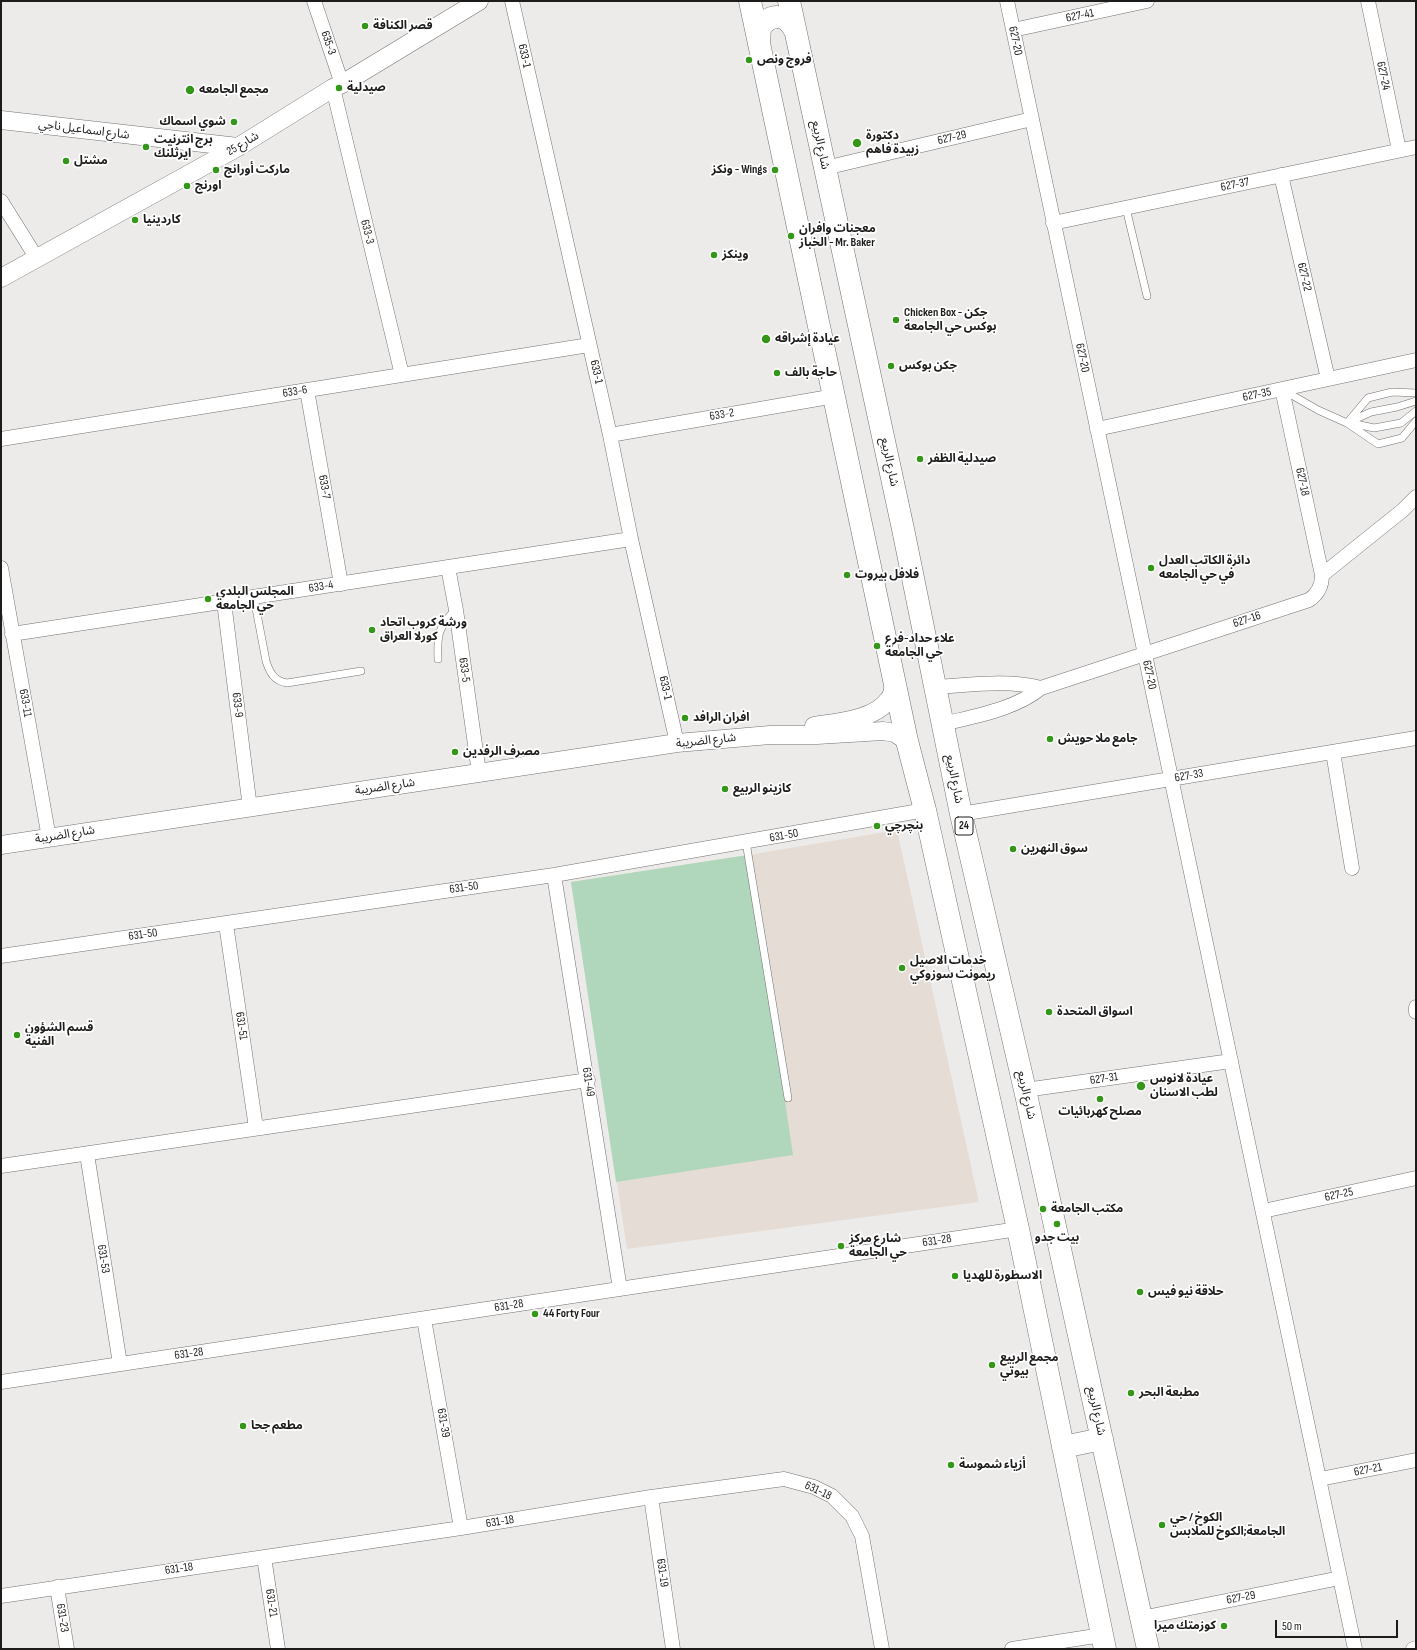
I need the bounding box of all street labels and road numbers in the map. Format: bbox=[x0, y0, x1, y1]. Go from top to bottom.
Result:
street label: 627-41 bbox=[1065, 6, 1095, 26]
street label: 627-20 bbox=[1005, 25, 1025, 57]
street label: 635-3 bbox=[317, 29, 339, 57]
street label: 633-1 bbox=[514, 43, 534, 69]
street label: 627-24 bbox=[1373, 60, 1393, 92]
street label: شارع اسماعيل ناجي bbox=[38, 117, 130, 143]
street label: شارع الربيع bbox=[808, 119, 832, 171]
street label: 627-29 bbox=[936, 128, 968, 148]
street label: شارع 25 bbox=[224, 129, 262, 159]
street label: 627-37 bbox=[1219, 175, 1251, 195]
street label: 633-3 bbox=[357, 218, 377, 246]
street label: 627-22 bbox=[1294, 261, 1314, 293]
street label: 627-20 bbox=[1072, 342, 1092, 374]
street label: 633-1 bbox=[586, 359, 606, 385]
street label: 633-6 bbox=[282, 383, 308, 401]
street label: 627-35 bbox=[1241, 385, 1273, 405]
street label: 633-2 bbox=[709, 406, 735, 424]
street label: شارع الربيع bbox=[877, 436, 901, 488]
street label: 627-18 bbox=[1292, 467, 1312, 497]
street label: 633-7 bbox=[315, 474, 333, 500]
street label: 633-4 bbox=[308, 578, 334, 596]
street label: 627-16 bbox=[1231, 609, 1263, 631]
street label: 633-5 bbox=[455, 657, 473, 683]
street label: 627-20 bbox=[1139, 659, 1159, 691]
street label: 633-1 bbox=[655, 675, 675, 701]
street label: 633-11 bbox=[15, 688, 35, 718]
street label: 633-9 bbox=[228, 692, 246, 718]
street label: شارع الضريبة bbox=[675, 731, 737, 751]
street label: شارع الربيع bbox=[942, 753, 966, 805]
street label: 627-33 bbox=[1173, 766, 1205, 786]
street label: شارع الضريبة bbox=[354, 776, 416, 798]
road number: 24 bbox=[955, 817, 973, 835]
street label: شارع الضريبة bbox=[34, 823, 96, 847]
street label: 631-50 bbox=[768, 826, 800, 846]
street label: 631-50 bbox=[449, 879, 479, 897]
street label: 631-50 bbox=[128, 926, 158, 944]
street label: 631-51 bbox=[232, 1011, 250, 1041]
street label: 631-49 bbox=[579, 1066, 597, 1098]
street label: شارع الربيع bbox=[1013, 1069, 1039, 1121]
street label: 627-31 bbox=[1089, 1070, 1119, 1088]
street label: 627-25 bbox=[1323, 1185, 1355, 1205]
street label: 631-28 bbox=[922, 1232, 952, 1250]
street label: 631-53 bbox=[94, 1244, 112, 1274]
street label: 631-28 bbox=[494, 1297, 524, 1315]
street label: 631-28 bbox=[174, 1345, 204, 1363]
street label: شارع الربيع bbox=[1084, 1385, 1108, 1437]
street label: 631-39 bbox=[433, 1407, 453, 1439]
street label: 627-21 bbox=[1353, 1460, 1383, 1480]
street label: 631-18 bbox=[802, 1478, 834, 1504]
street label: 631-18 bbox=[485, 1513, 515, 1531]
street label: 631-19 bbox=[653, 1558, 671, 1588]
street label: 631-18 bbox=[164, 1560, 194, 1578]
street label: 631-21 bbox=[262, 1588, 280, 1618]
street label: 627-29 bbox=[1225, 1588, 1257, 1608]
street label: 631-23 bbox=[53, 1603, 71, 1633]

